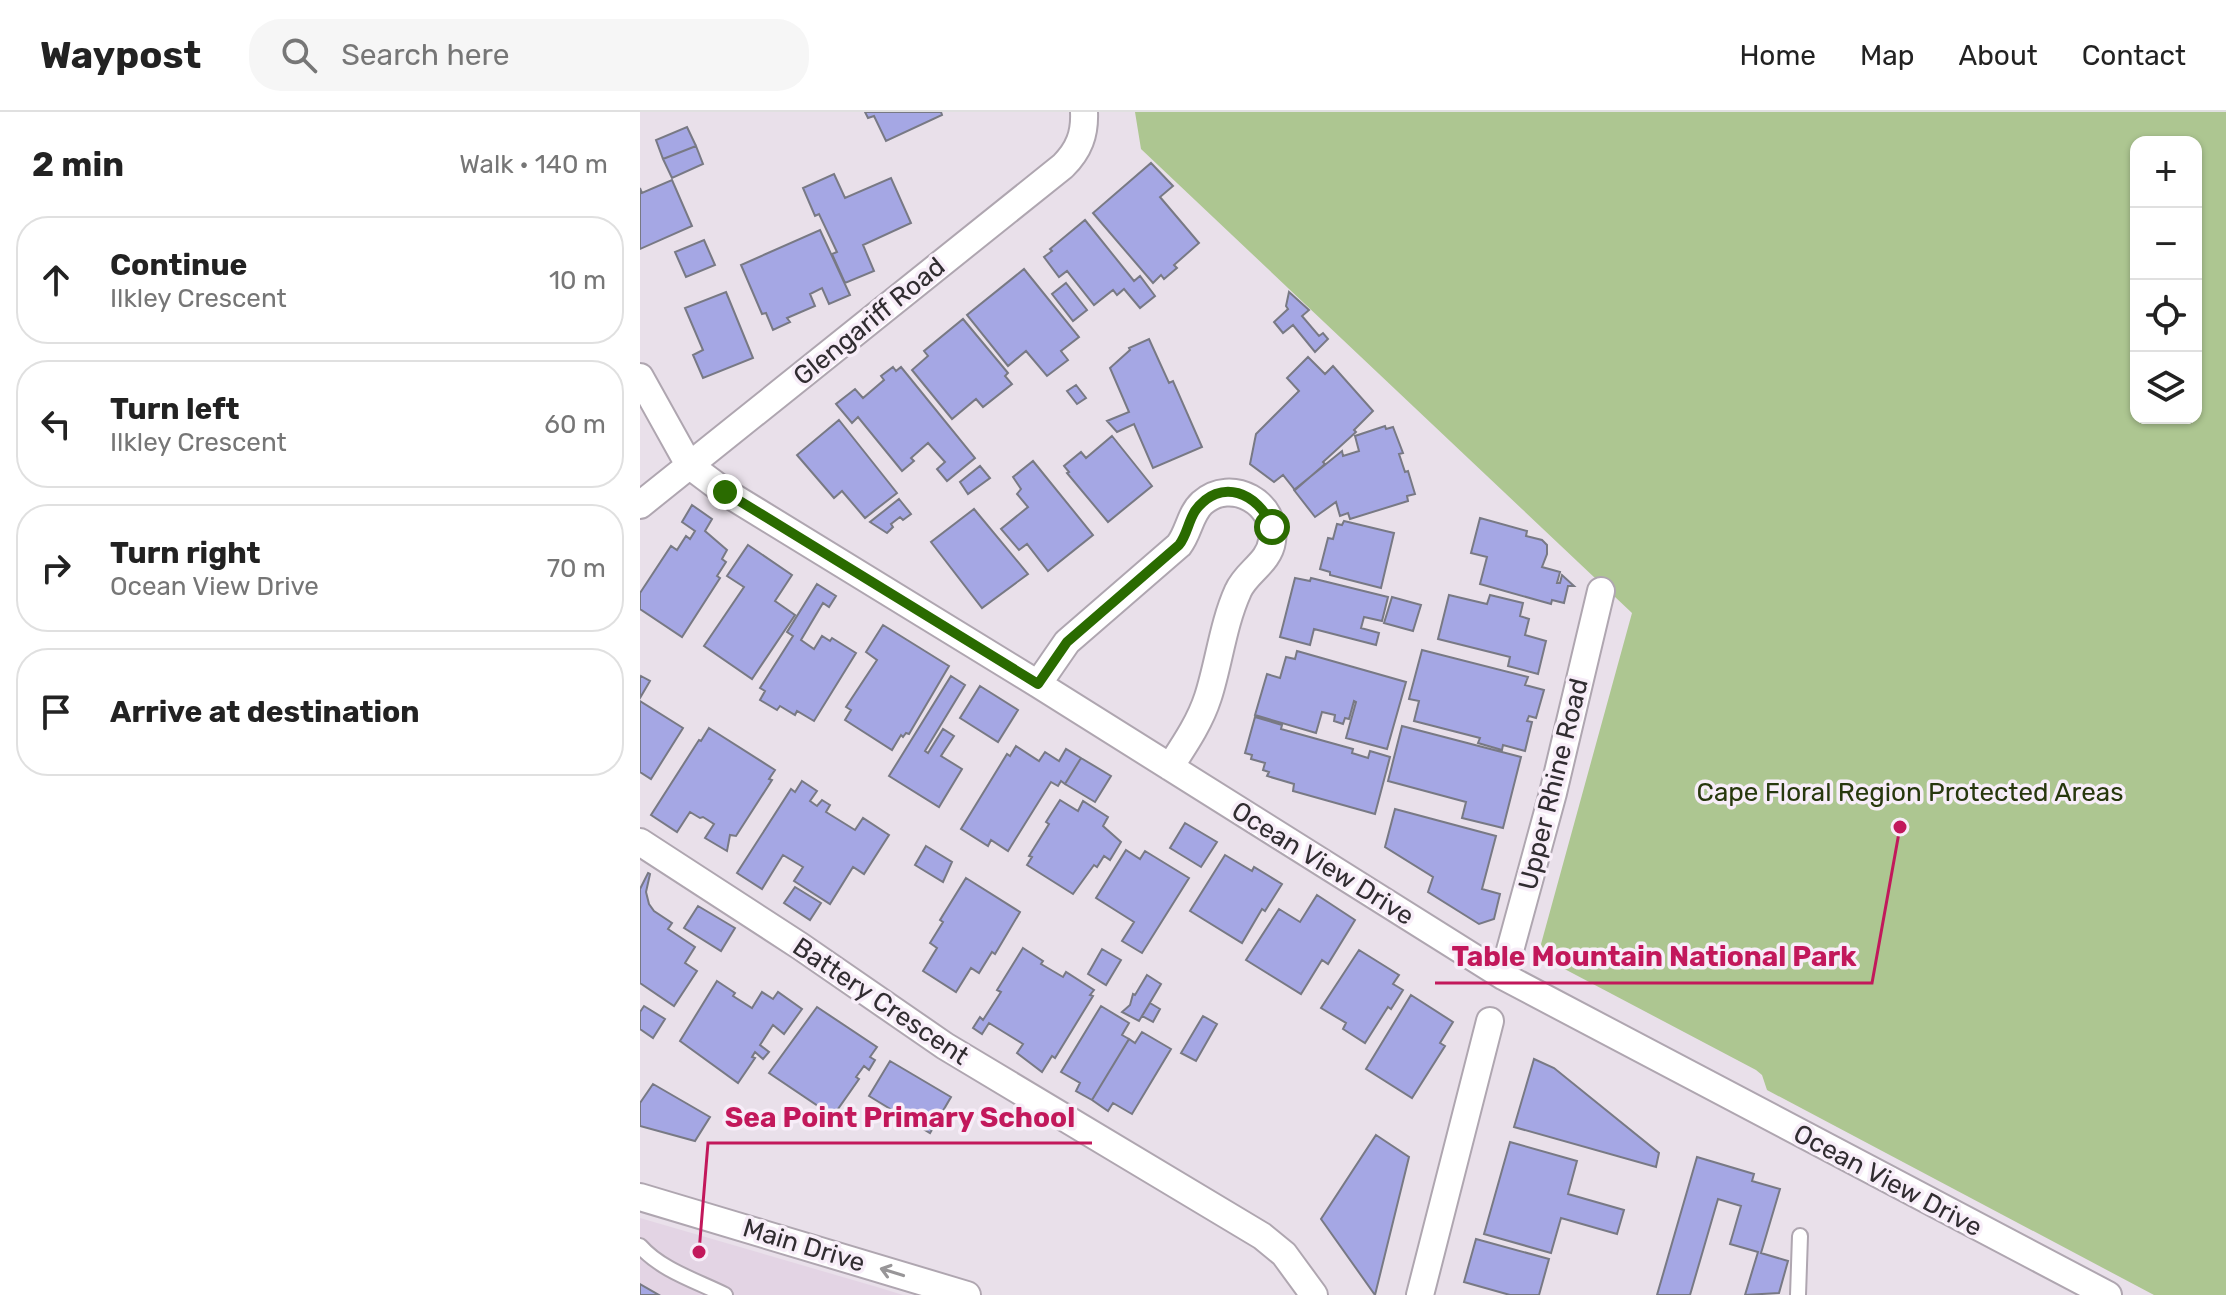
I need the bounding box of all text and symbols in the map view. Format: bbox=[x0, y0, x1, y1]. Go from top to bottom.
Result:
search box bbox=[249, 19, 809, 91]
text: Waypost bbox=[40, 32, 201, 78]
icon: search bbox=[277, 33, 321, 77]
text: Search here bbox=[341, 37, 509, 73]
text: Home bbox=[1739, 39, 1816, 72]
text: Map bbox=[1860, 39, 1914, 72]
text: About bbox=[1958, 39, 2038, 72]
text: Contact bbox=[2082, 39, 2186, 72]
map controls bbox=[2130, 136, 2202, 424]
button: + bbox=[2130, 136, 2202, 208]
text: 2 min bbox=[32, 144, 124, 185]
text: Walk · 140 m bbox=[459, 149, 608, 180]
button: − bbox=[2130, 208, 2202, 280]
text: Continue bbox=[110, 247, 247, 283]
street label: Glengariff Road bbox=[787, 251, 951, 392]
icon: ahead bbox=[34, 258, 78, 302]
text: 10 m bbox=[549, 265, 606, 296]
button: locate bbox=[2130, 280, 2202, 352]
text: Ilkley Crescent bbox=[110, 283, 287, 314]
button: layers bbox=[2130, 352, 2202, 424]
text: Turn left bbox=[110, 391, 240, 427]
icon: left bbox=[34, 402, 78, 446]
text: 60 m bbox=[544, 409, 606, 440]
text: Ilkley Crescent bbox=[110, 427, 287, 458]
route end bbox=[707, 474, 743, 510]
route start bbox=[1254, 509, 1290, 545]
text: Turn right bbox=[110, 535, 261, 571]
icon: right bbox=[34, 546, 78, 590]
text: 70 m bbox=[547, 553, 606, 584]
text: Ocean View Drive bbox=[110, 571, 319, 602]
street label: Upper Rhine Road bbox=[1512, 675, 1595, 893]
icon: arrive bbox=[34, 690, 78, 734]
text: Arrive at destination bbox=[110, 694, 420, 730]
park label: Cape Floral Region Protected Areas bbox=[1697, 777, 2123, 808]
street label: Ocean View Drive bbox=[1226, 795, 1420, 932]
street label: Battery Crescent bbox=[787, 931, 975, 1072]
callout: Table Mountain National Park bbox=[1435, 931, 1872, 983]
text: Table Mountain National Park bbox=[1451, 940, 1857, 973]
callout: Sea Point Primary School bbox=[708, 1091, 1092, 1143]
text: Sea Point Primary School bbox=[725, 1101, 1075, 1134]
street label: Ocean View Drive bbox=[1788, 1118, 1987, 1243]
street label: Main Drive bbox=[739, 1212, 869, 1279]
one-way arrow bbox=[880, 1264, 906, 1279]

